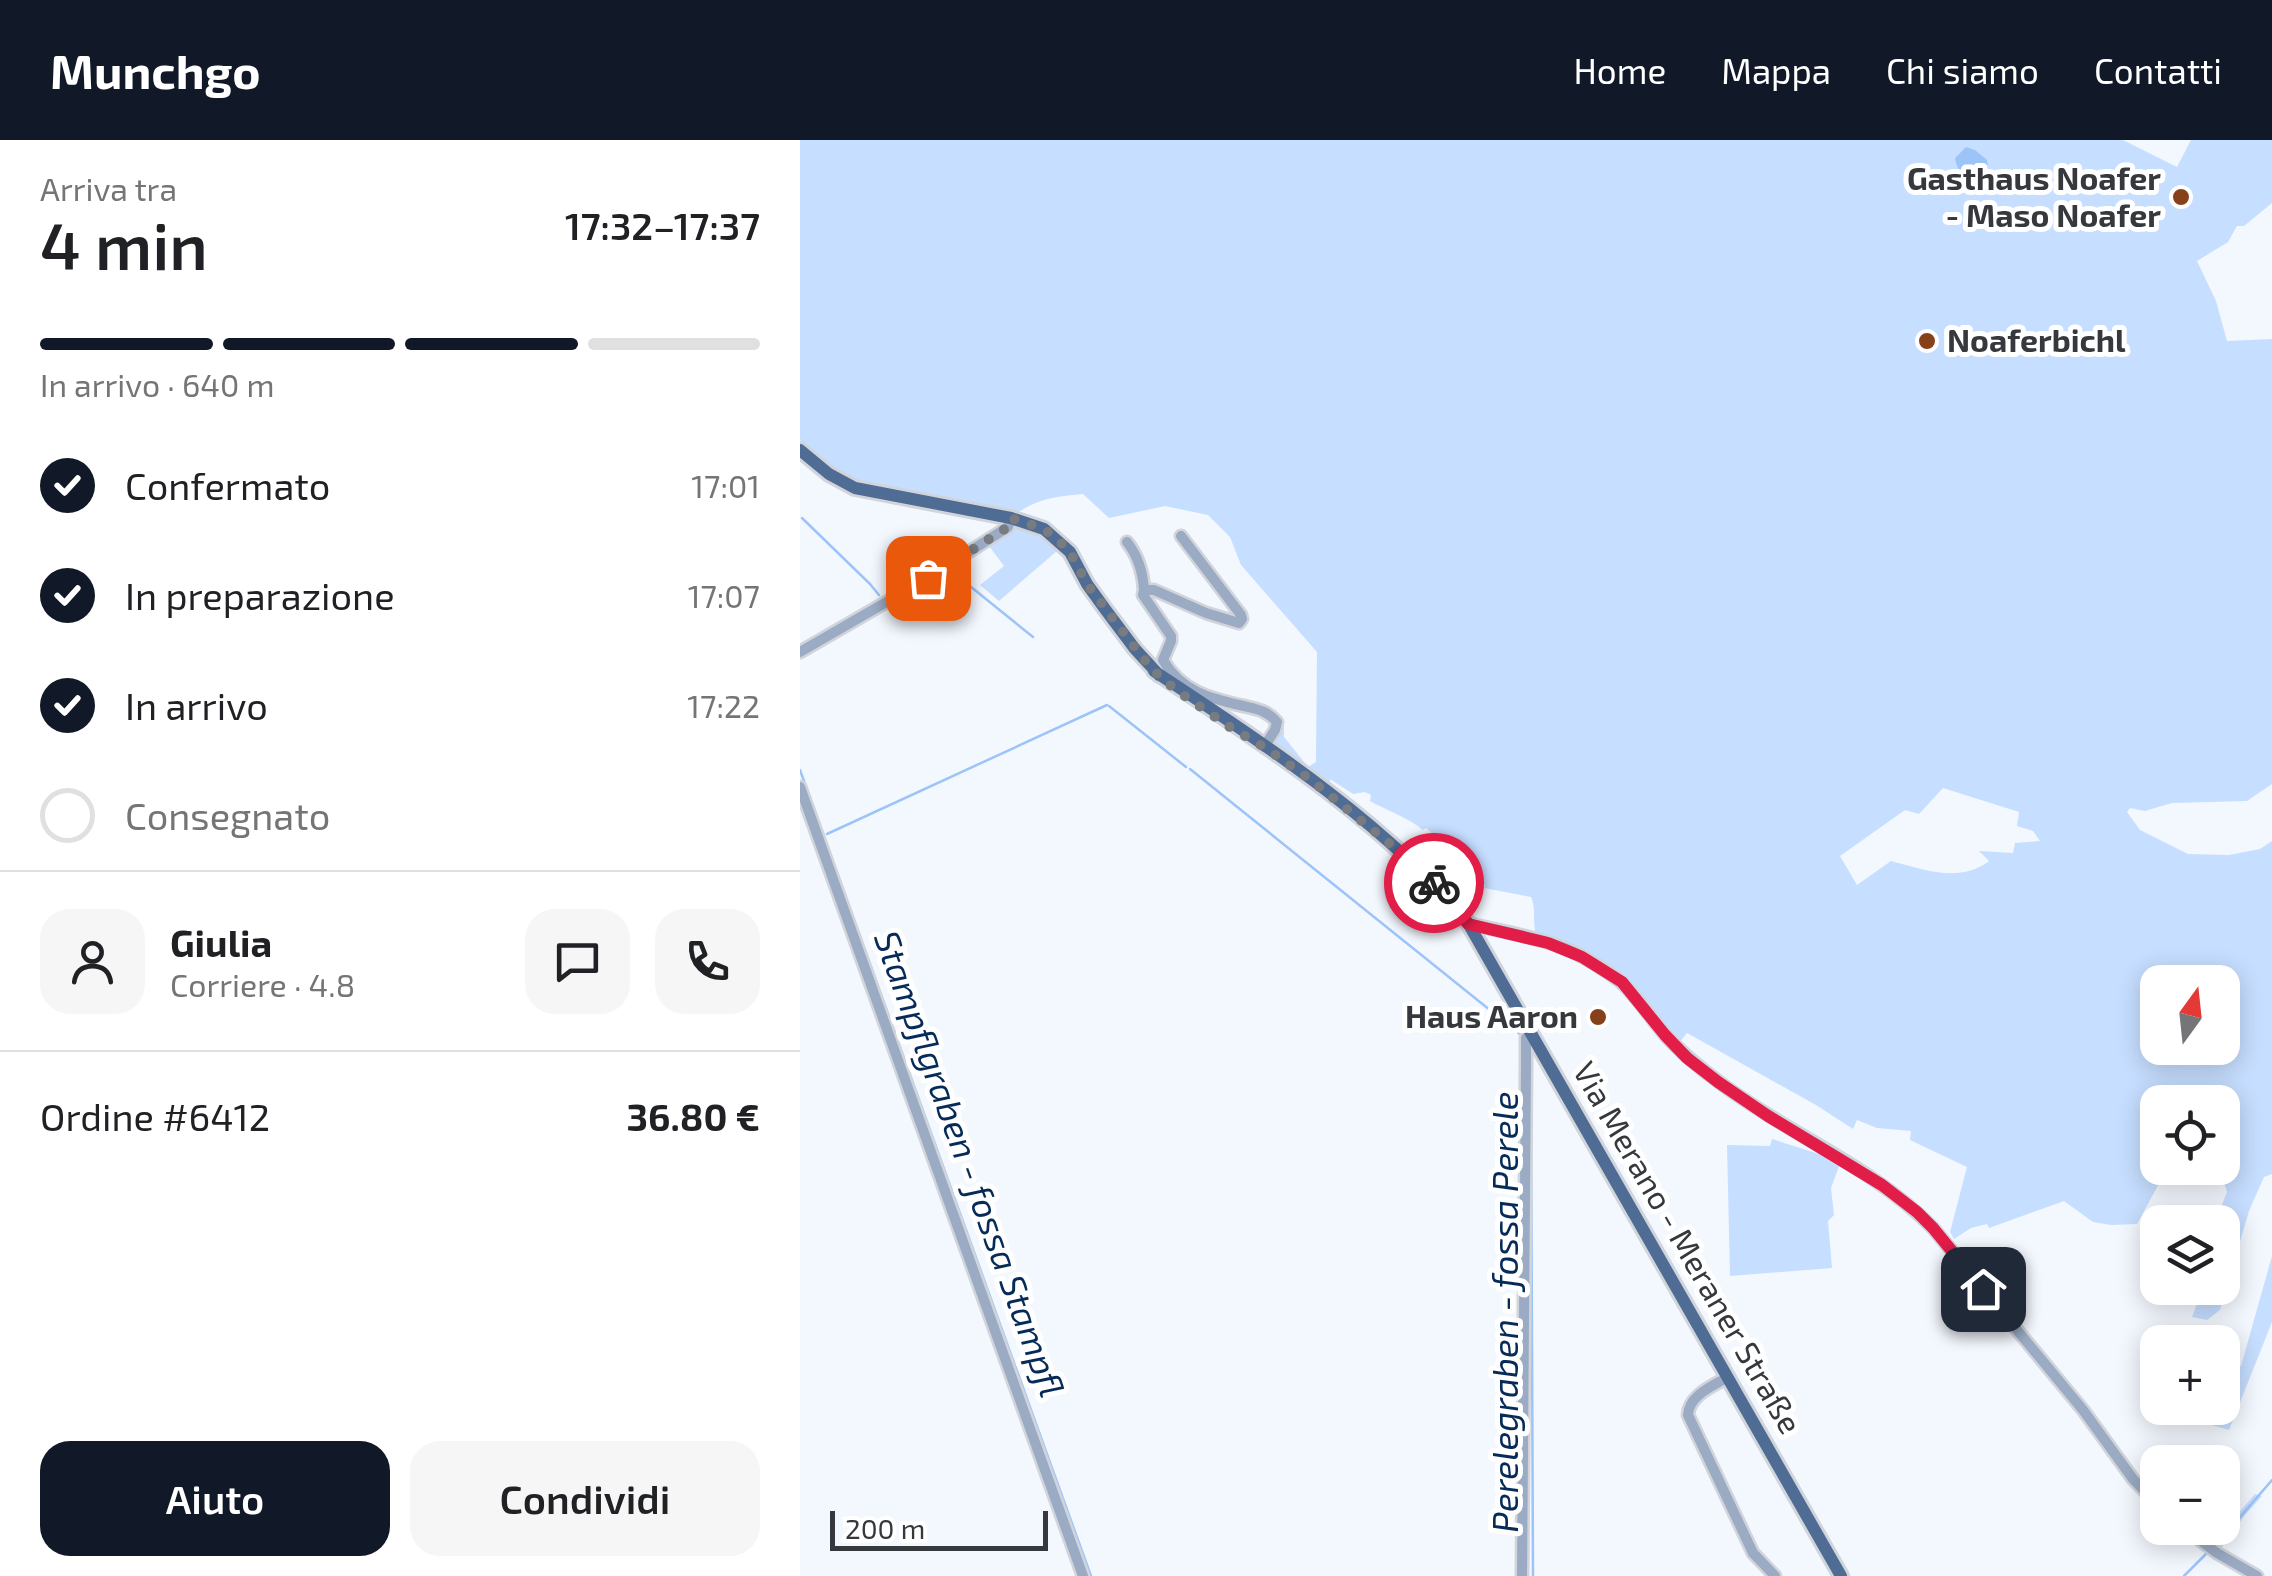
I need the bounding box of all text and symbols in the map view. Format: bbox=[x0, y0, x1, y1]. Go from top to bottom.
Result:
text: Munchgo bbox=[50, 41, 260, 99]
text: Home bbox=[1573, 49, 1666, 91]
text: Mappa bbox=[1721, 49, 1831, 91]
text: Chi siamo bbox=[1886, 49, 2039, 91]
text: Contatti bbox=[2094, 49, 2222, 91]
place label: Gasthaus Noafer - Maso Noafer bbox=[1907, 158, 2161, 233]
text: Arriva tra bbox=[40, 169, 177, 207]
marker: Gasthaus Noafer - Maso Noafer bbox=[2170, 186, 2192, 208]
text: 17:32–17:37 bbox=[565, 202, 760, 248]
text: 4 min bbox=[40, 205, 208, 283]
place label: Noaferbichl bbox=[1947, 320, 2126, 358]
marker: Noaferbichl bbox=[1916, 330, 1938, 352]
text: In arrivo · 640 m bbox=[40, 365, 275, 403]
icon: check bbox=[40, 458, 95, 513]
text: Confermato bbox=[125, 462, 330, 508]
text: 17:01 bbox=[691, 466, 760, 504]
pin bbox=[886, 536, 971, 621]
icon: bag bbox=[901, 551, 956, 606]
icon: check bbox=[40, 568, 95, 623]
text: In preparazione bbox=[125, 572, 395, 618]
text: 17:07 bbox=[688, 576, 760, 614]
icon: check bbox=[40, 678, 95, 733]
text: In arrivo bbox=[125, 682, 268, 728]
text: 17:22 bbox=[687, 686, 760, 724]
text: Consegnato bbox=[125, 792, 330, 838]
courier bbox=[1384, 833, 1484, 933]
icon: bike bbox=[1407, 856, 1462, 911]
button: person bbox=[40, 909, 145, 1014]
button: chat bbox=[525, 909, 630, 1014]
button: phone bbox=[655, 909, 760, 1014]
text: Giulia bbox=[170, 919, 272, 965]
water label: Stampflgraben - fossa Stampfl bbox=[867, 925, 1075, 1402]
text: Corriere · 4.8 bbox=[170, 965, 355, 1003]
north arrow bbox=[2140, 965, 2240, 1065]
map controls bbox=[2140, 965, 2240, 1545]
place label: Haus Aaron bbox=[1405, 996, 1578, 1034]
marker: Haus Aaron bbox=[1587, 1006, 1609, 1028]
street label: Via Merano - Meraner Straße bbox=[1567, 1054, 1811, 1440]
button: locate bbox=[2140, 1085, 2240, 1185]
water label: Perelegraben - fossa Perele bbox=[1483, 1091, 1525, 1533]
text: Ordine #6412 bbox=[40, 1093, 270, 1139]
text: 36.80 € bbox=[627, 1093, 760, 1139]
button: layers bbox=[2140, 1205, 2240, 1305]
pin bbox=[1941, 1247, 2026, 1332]
icon: home bbox=[1956, 1262, 2011, 1317]
button: + bbox=[2140, 1325, 2240, 1425]
button: Aiuto bbox=[40, 1441, 390, 1556]
button: Condividi bbox=[410, 1441, 760, 1556]
button: − bbox=[2140, 1445, 2240, 1545]
scale bar bbox=[830, 1506, 1048, 1550]
text: 200 m bbox=[845, 1511, 925, 1545]

